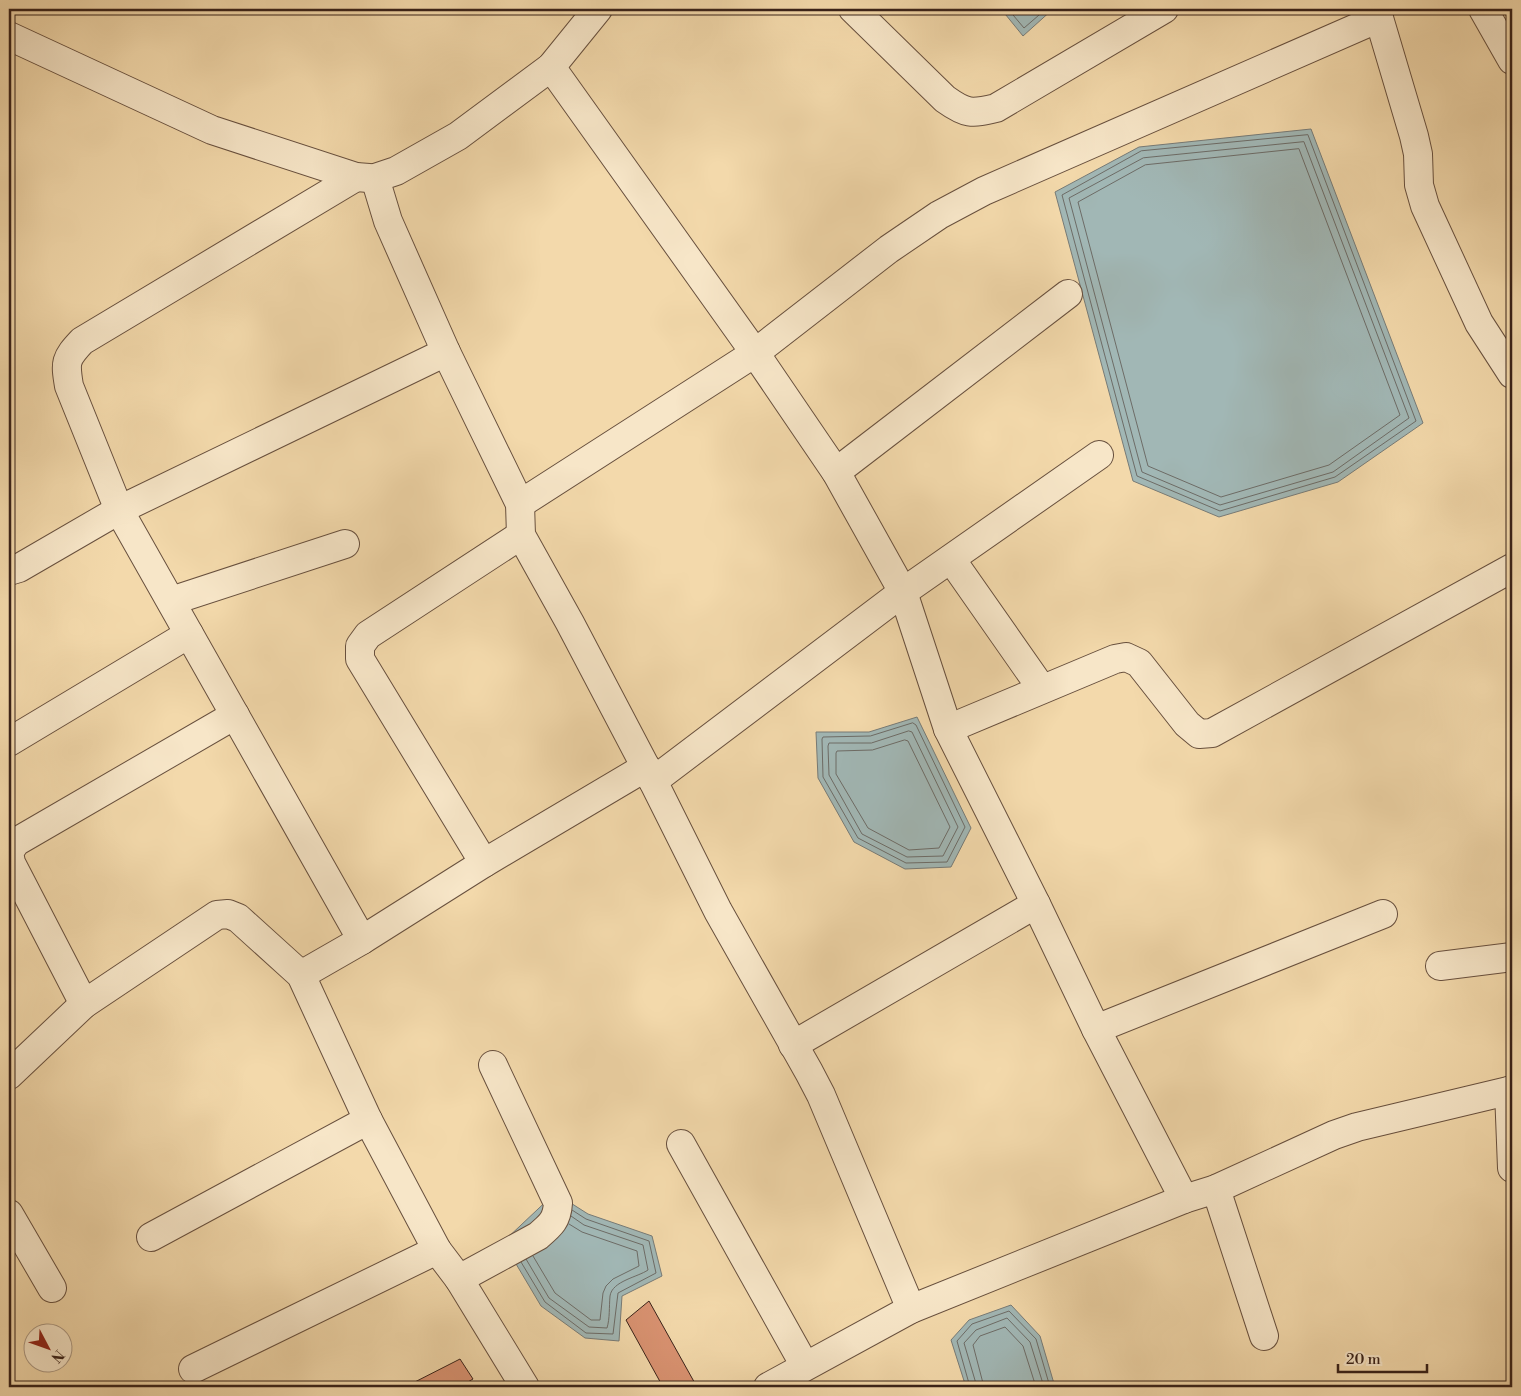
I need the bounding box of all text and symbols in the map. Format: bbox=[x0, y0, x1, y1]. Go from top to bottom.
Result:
north arrow bbox=[22, 1324, 72, 1374]
scale bar bbox=[1338, 1341, 1427, 1373]
text: N bbox=[47, 1346, 67, 1366]
text: 20 m bbox=[1346, 1350, 1381, 1369]

